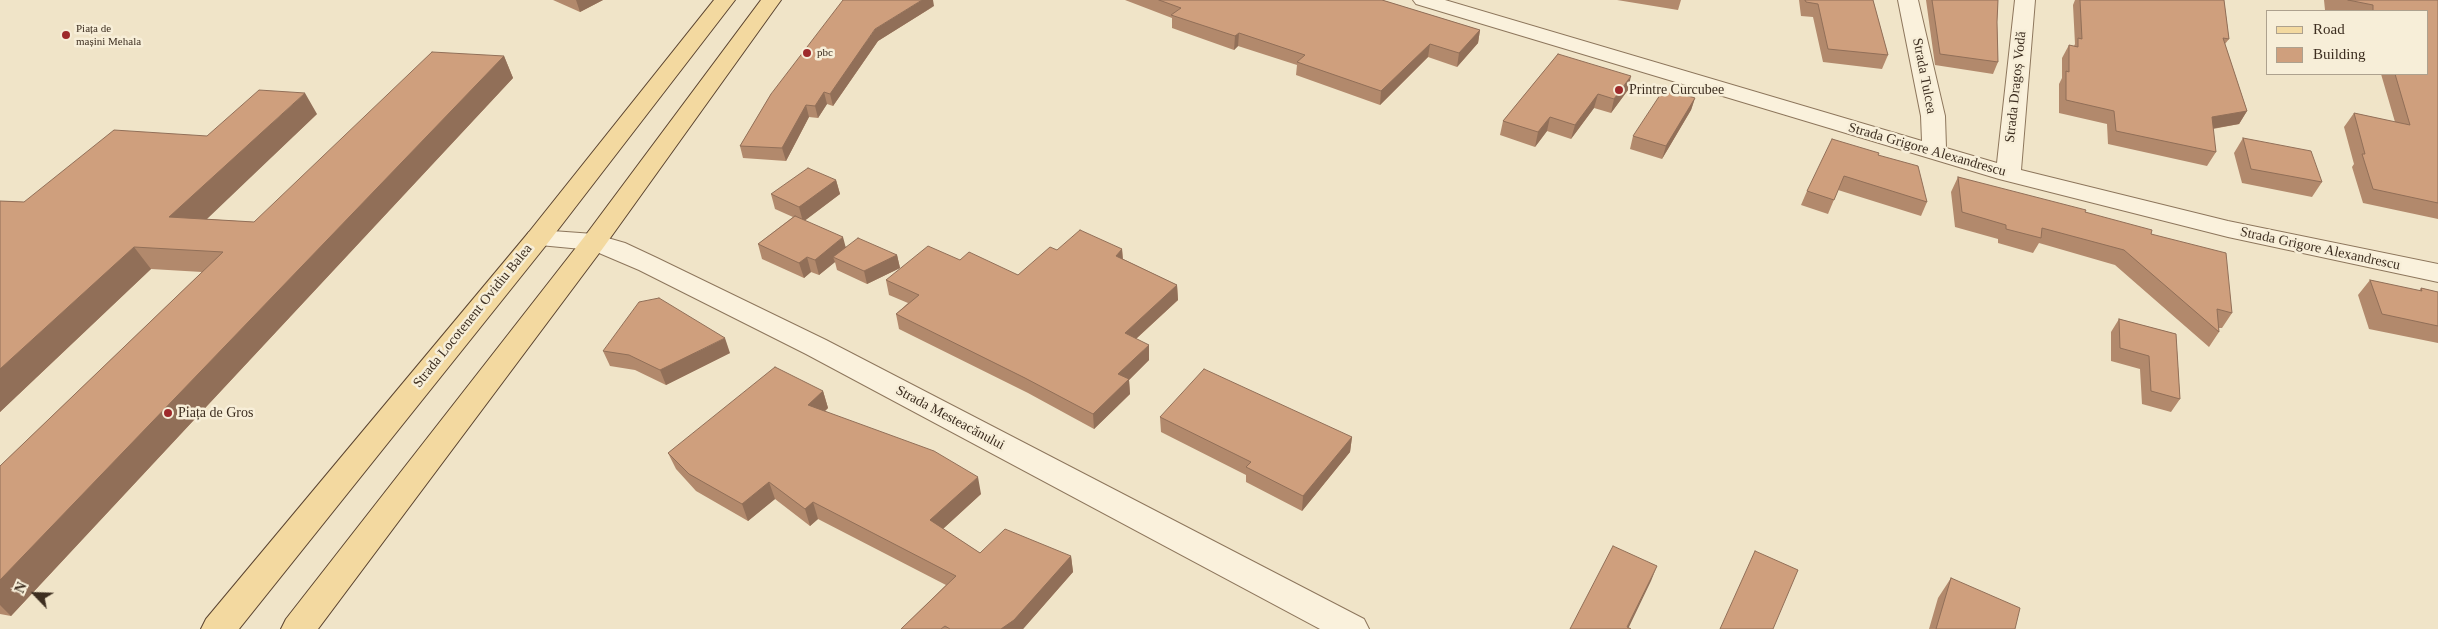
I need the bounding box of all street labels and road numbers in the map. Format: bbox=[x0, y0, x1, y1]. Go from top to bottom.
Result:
street label: Strada Dragoș Vodă bbox=[2002, 31, 2030, 143]
street label: Strada Tulcea bbox=[1908, 37, 1940, 115]
street label: Strada Grigore Alexandrescu bbox=[1846, 119, 2008, 181]
street label: Strada Grigore Alexandrescu bbox=[2238, 224, 2402, 274]
street label: Strada Locotenent Ovidiu Balea bbox=[410, 241, 536, 391]
street label: Strada Mesteacănului bbox=[893, 382, 1007, 454]

